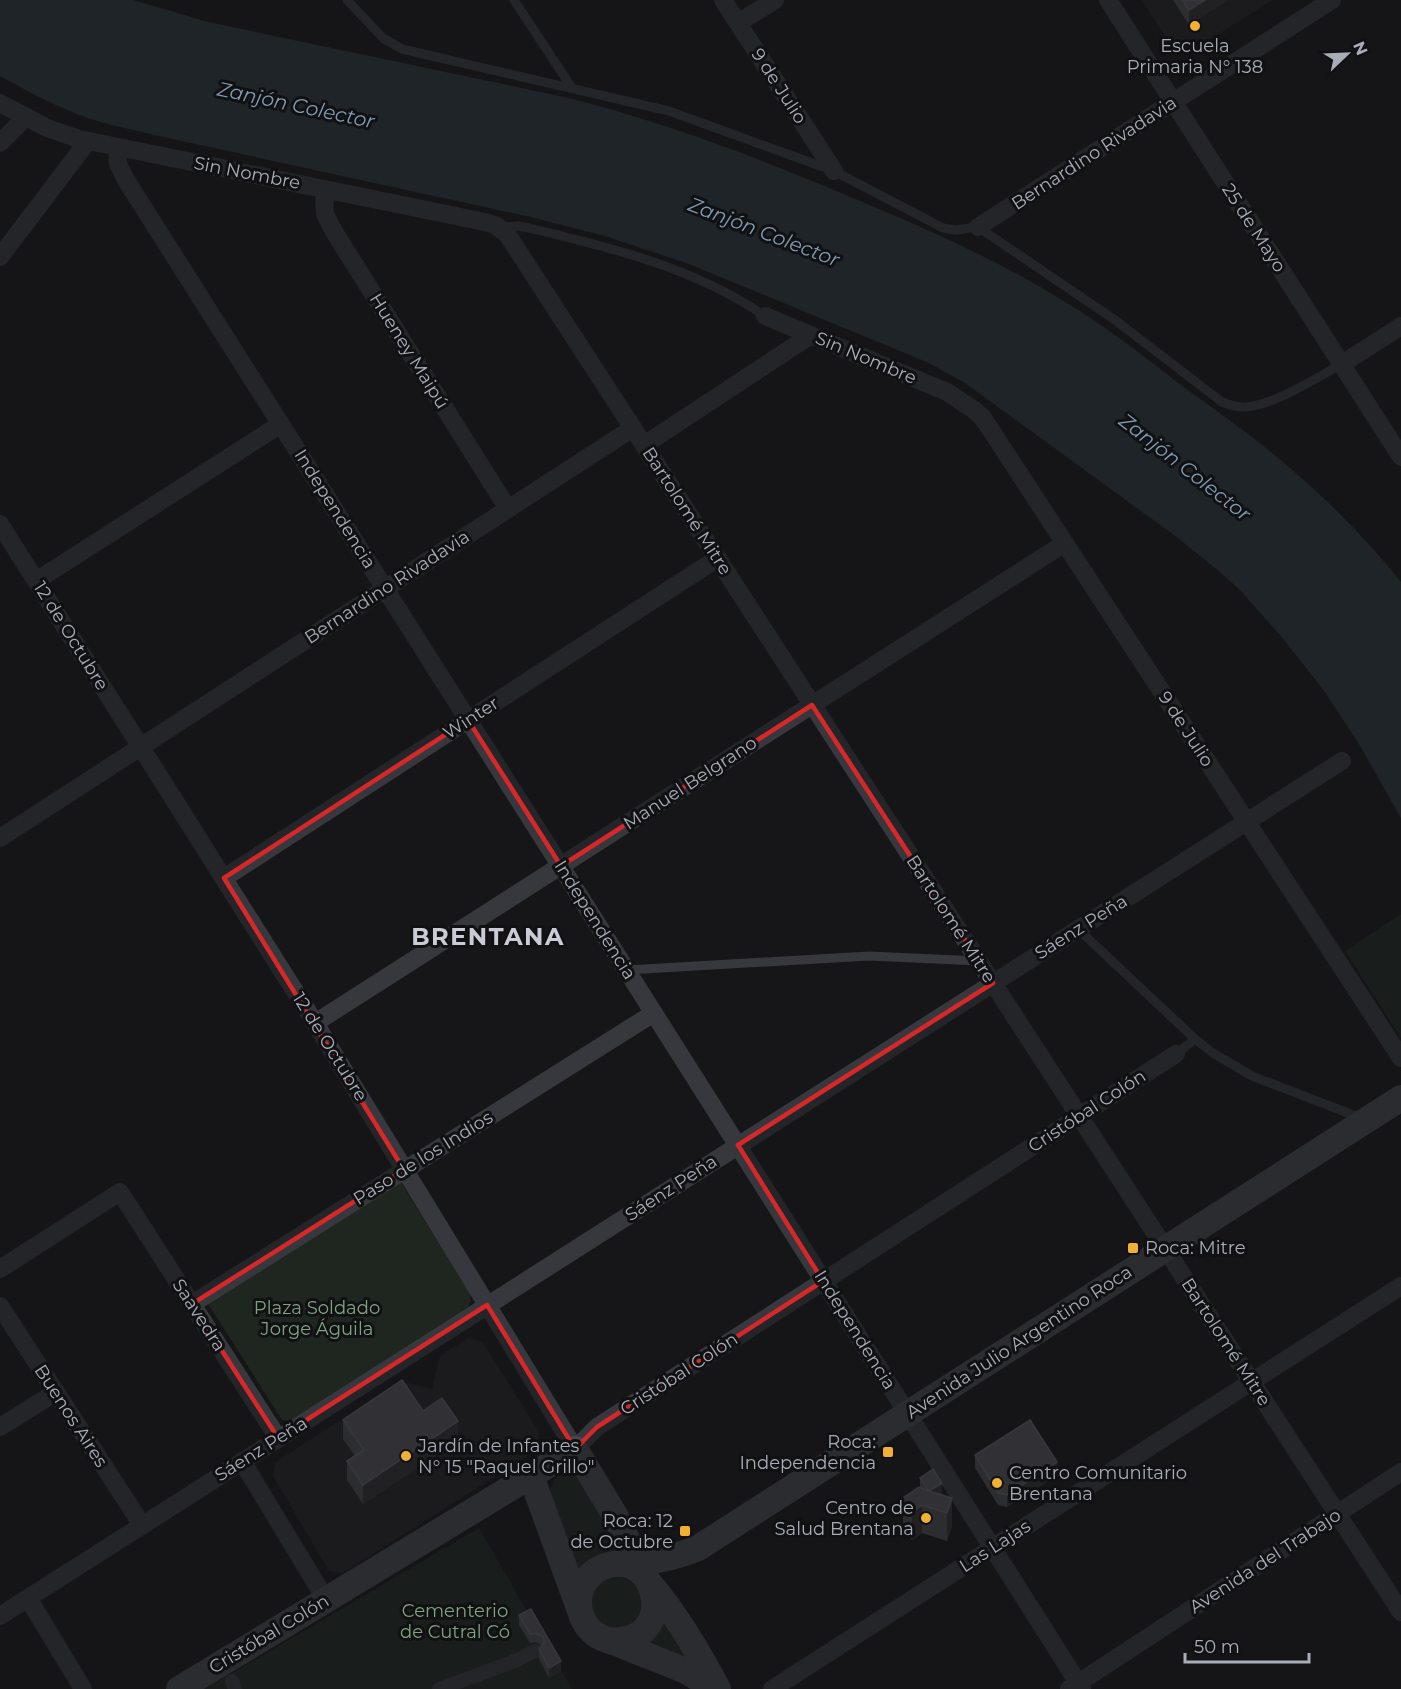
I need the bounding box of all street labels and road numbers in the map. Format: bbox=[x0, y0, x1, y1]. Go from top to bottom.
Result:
street label: 9 de Julio bbox=[746, 44, 812, 128]
street label: Bernardino Rivadavia bbox=[1007, 91, 1181, 215]
street label: Sin Nombre bbox=[192, 152, 302, 194]
street label: 25 de Mayo bbox=[1217, 180, 1291, 276]
street label: Hueney Maipú bbox=[365, 289, 453, 413]
street label: Sin Nombre bbox=[812, 327, 920, 389]
street label: Bartolomé Mitre bbox=[638, 443, 737, 579]
street label: Independencia bbox=[289, 445, 381, 573]
street label: Bernardino Rivadavia bbox=[300, 525, 474, 649]
street label: 12 de Octubre bbox=[29, 578, 113, 695]
street label: 9 de Julio bbox=[1153, 687, 1219, 771]
street label: Winter bbox=[439, 692, 503, 744]
street label: Manuel Belgrano bbox=[619, 732, 761, 834]
street label: Bartolomé Mitre bbox=[902, 851, 1001, 987]
street label: Independencia bbox=[549, 856, 641, 984]
street label: Sáenz Peña bbox=[1031, 890, 1131, 964]
street label: 12 de Octubre bbox=[288, 989, 372, 1106]
street label: Cristóbal Colón bbox=[1024, 1065, 1150, 1157]
street label: Paso de los Indios bbox=[349, 1106, 497, 1210]
street label: Sáenz Peña bbox=[621, 1150, 721, 1226]
street label: Avenida Julio Argentino Roca bbox=[902, 1261, 1136, 1423]
street label: Independencia bbox=[809, 1266, 901, 1394]
street label: Bartolomé Mitre bbox=[1177, 1274, 1276, 1410]
street label: Saavedra bbox=[167, 1275, 231, 1355]
street label: Cristóbal Colón bbox=[616, 1328, 742, 1420]
street label: Buenos Aires bbox=[30, 1361, 112, 1472]
street label: Sáenz Peña bbox=[211, 1412, 311, 1486]
street label: Avenida del Trabajo bbox=[1185, 1504, 1345, 1618]
street label: Las Lajas bbox=[955, 1515, 1035, 1577]
street label: Cristóbal Colón bbox=[205, 1590, 333, 1678]

